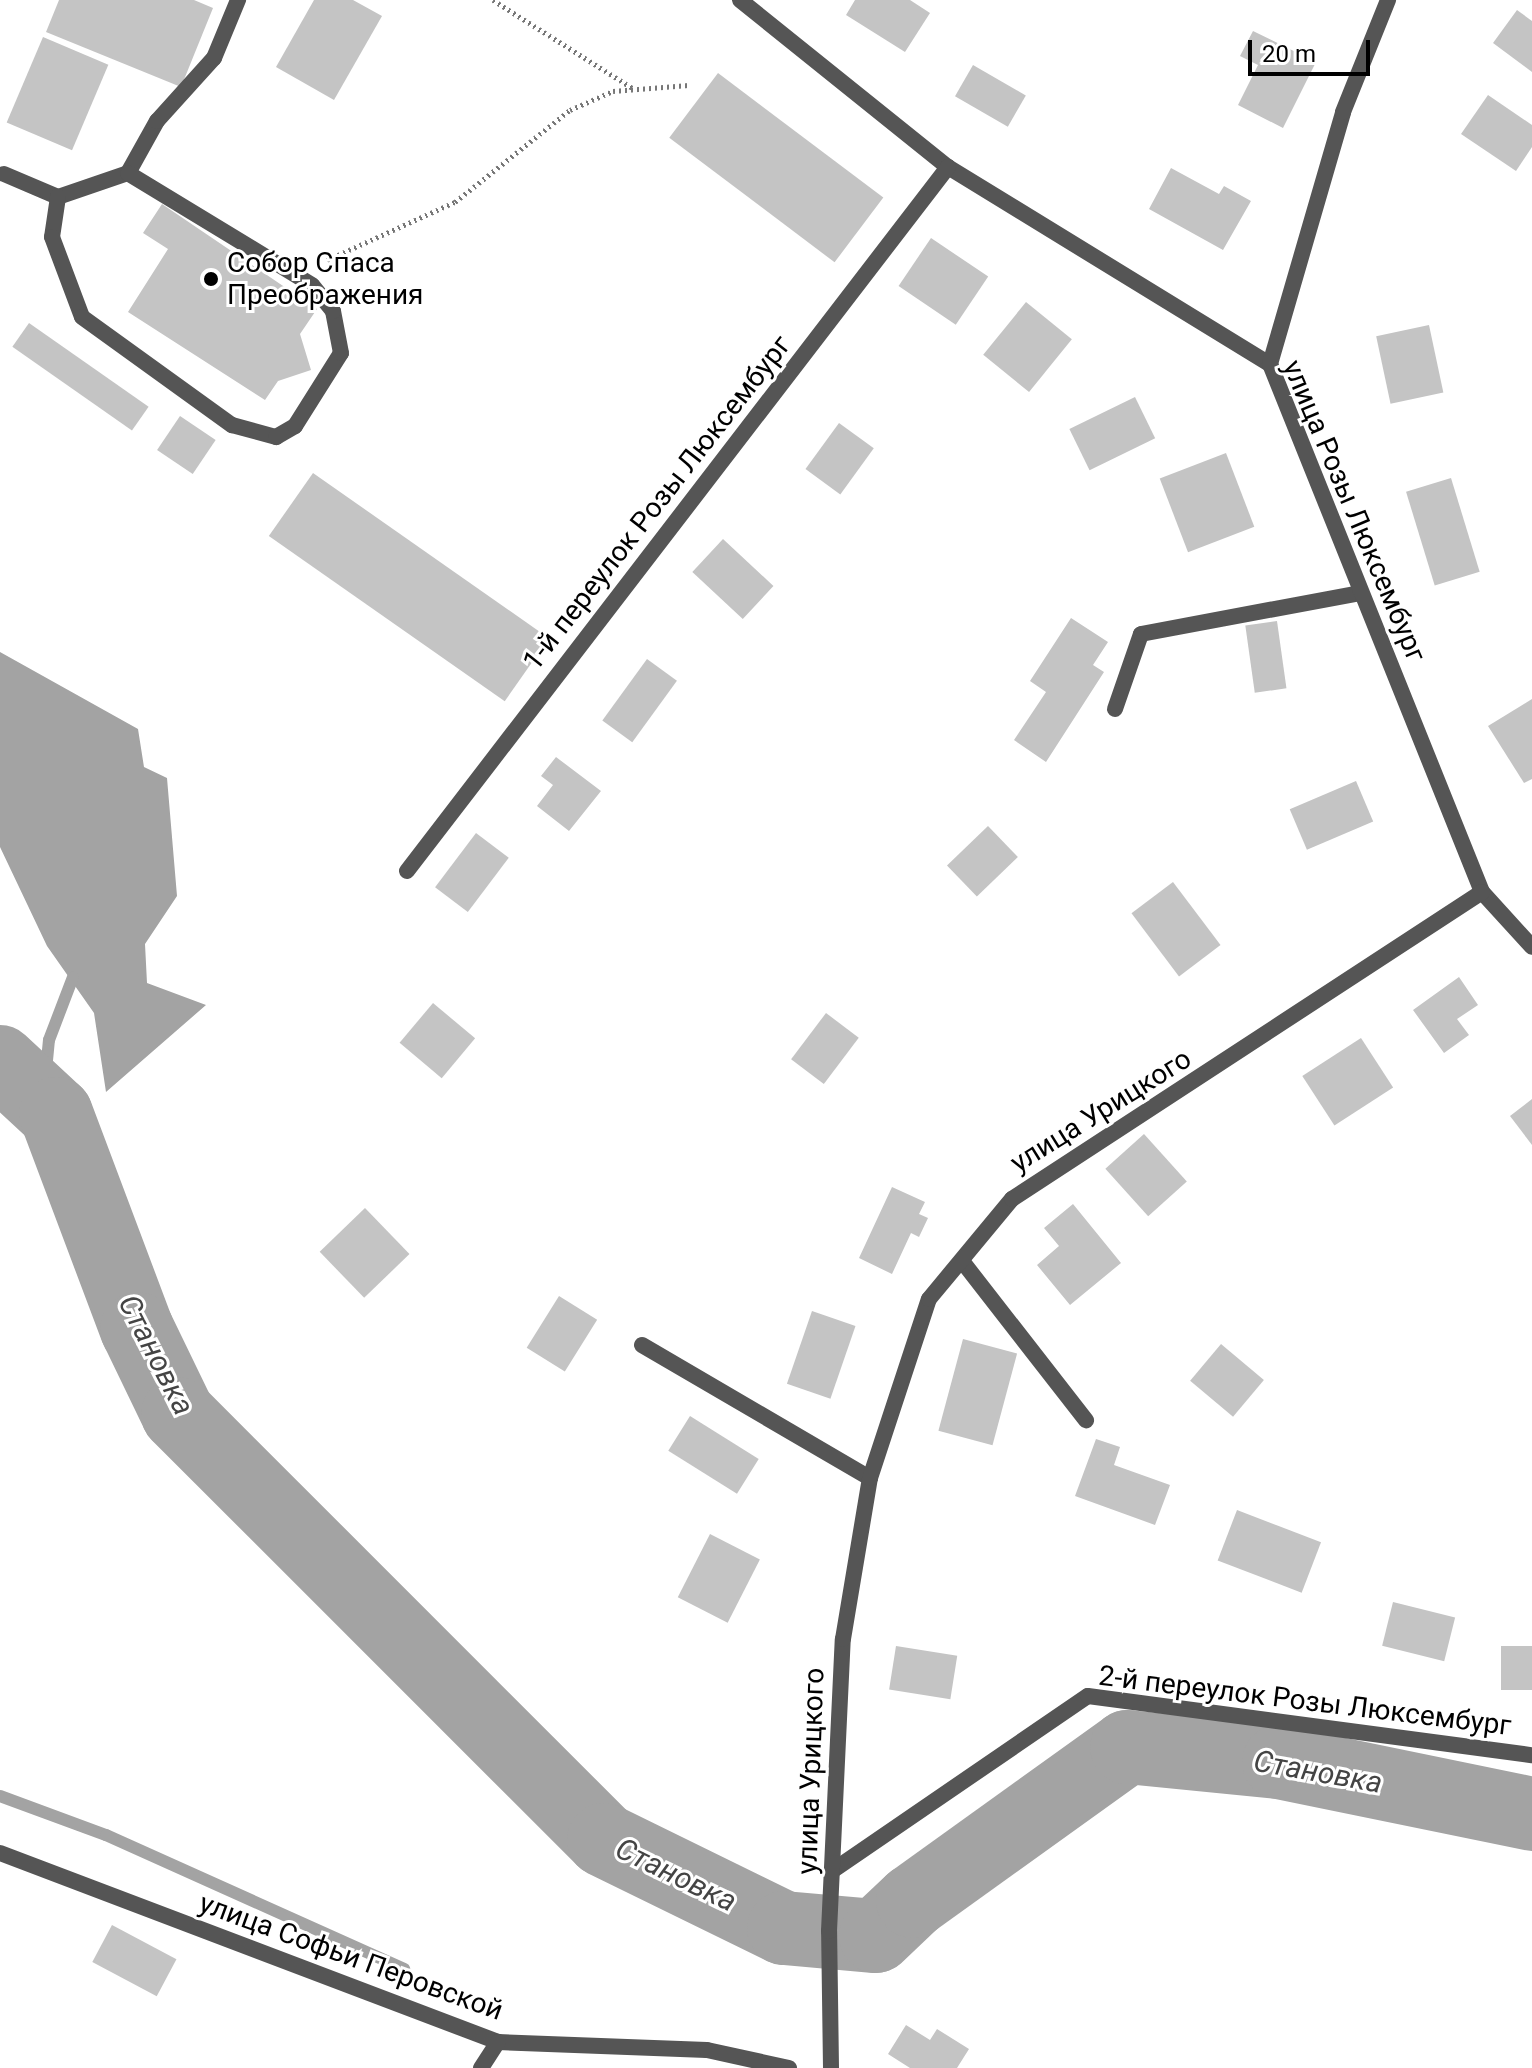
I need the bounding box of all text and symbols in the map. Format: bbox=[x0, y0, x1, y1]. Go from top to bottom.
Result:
scale bar bbox=[1252, 24, 1374, 74]
text: 20 m bbox=[1262, 40, 1316, 68]
place label: Собор Спаса Преображения bbox=[227, 246, 423, 312]
marker: Собор Спаса Преображения bbox=[202, 270, 220, 288]
street label: 1-й переулок Розы Люксембург bbox=[516, 329, 798, 677]
street label: улица Розы Люксембург bbox=[1275, 355, 1433, 667]
street label: улица Урицкого bbox=[1004, 1042, 1198, 1180]
water label: Становка bbox=[110, 1289, 202, 1421]
street label: 2-й переулок Розы Люксембург bbox=[1097, 1659, 1513, 1743]
street label: улица Урицкого bbox=[791, 1667, 831, 1875]
water label: Становка bbox=[1251, 1743, 1385, 1801]
water label: Становка bbox=[610, 1830, 742, 1920]
street label: улица Софьи Перовской bbox=[195, 1886, 507, 2028]

